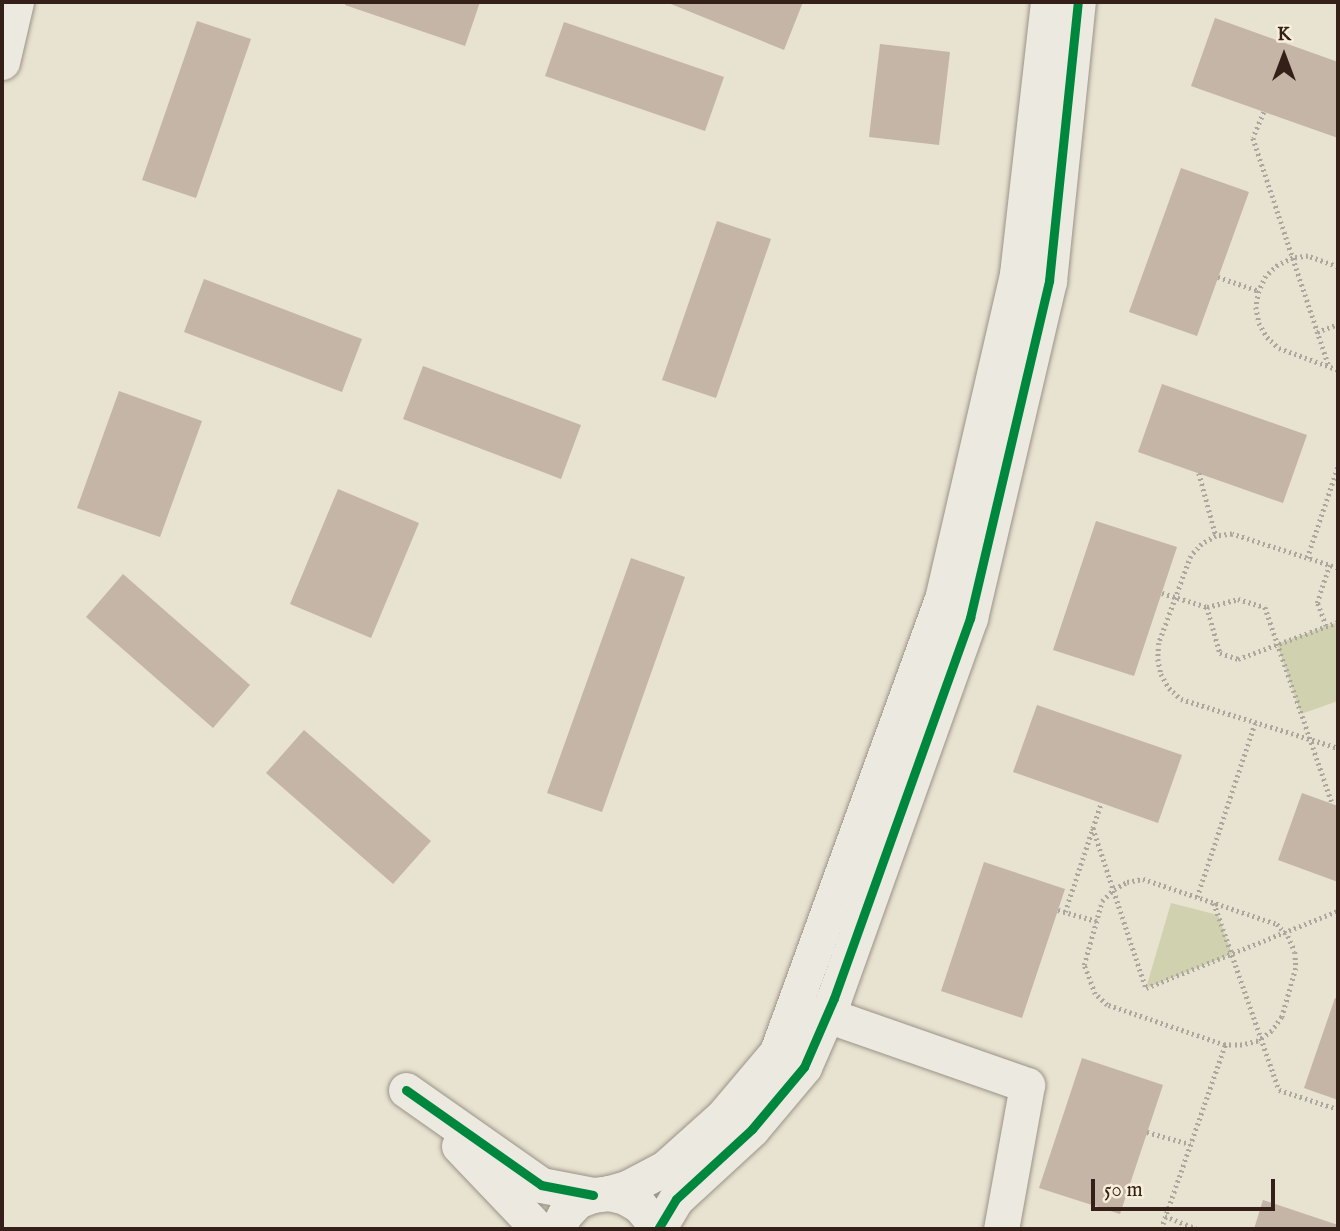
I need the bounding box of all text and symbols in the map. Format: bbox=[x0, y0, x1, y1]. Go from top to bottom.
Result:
north arrow bbox=[1249, 21, 1319, 91]
text: K bbox=[1277, 23, 1291, 47]
scale bar bbox=[1095, 1164, 1279, 1208]
text: 50 m bbox=[1104, 1177, 1143, 1204]

